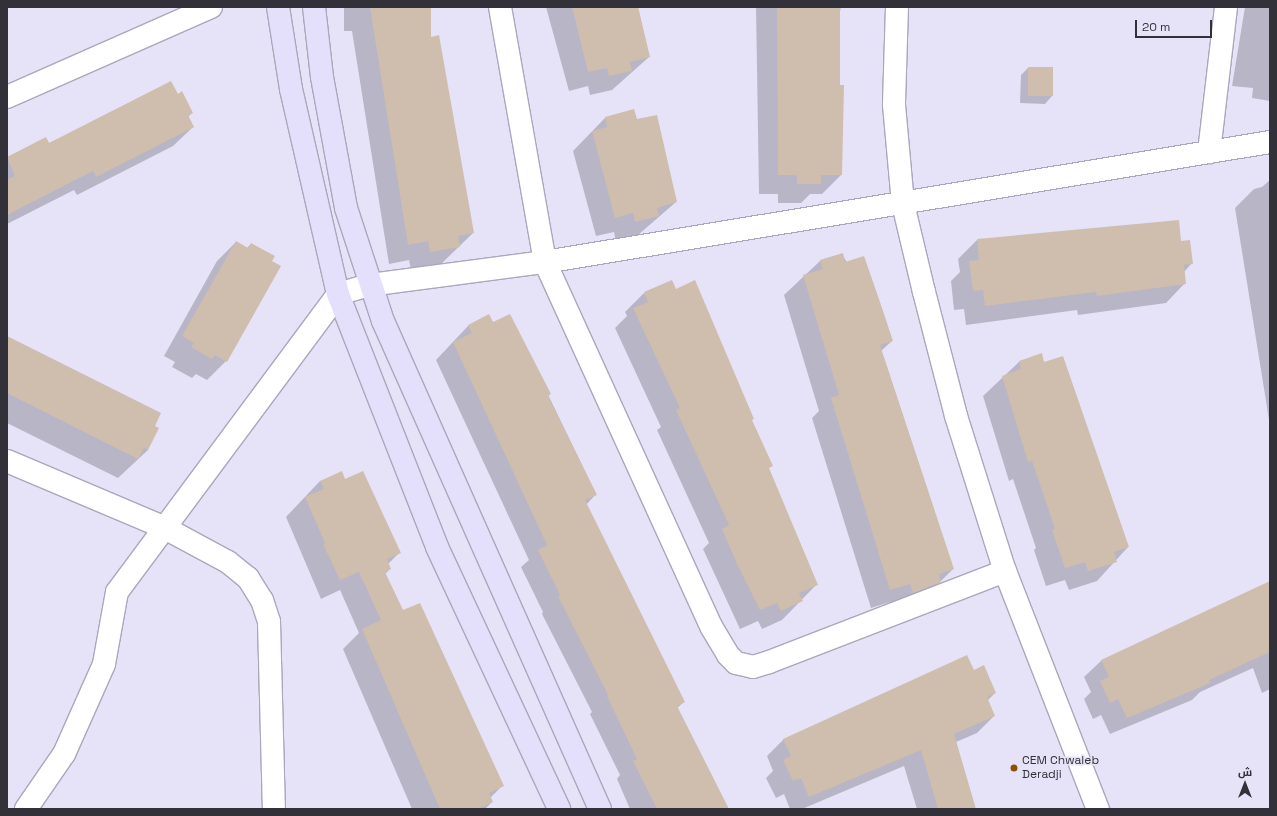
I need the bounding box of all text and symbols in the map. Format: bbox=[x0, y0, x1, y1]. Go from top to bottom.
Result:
scale bar bbox=[1137, 12, 1214, 38]
text: 20 m bbox=[1142, 19, 1170, 35]
place label: CEM Chwaleb Deradji bbox=[1022, 754, 1099, 782]
marker: CEM Chwaleb Deradji bbox=[1009, 763, 1019, 773]
north arrow bbox=[1225, 764, 1265, 804]
text: ش bbox=[1238, 765, 1252, 779]

